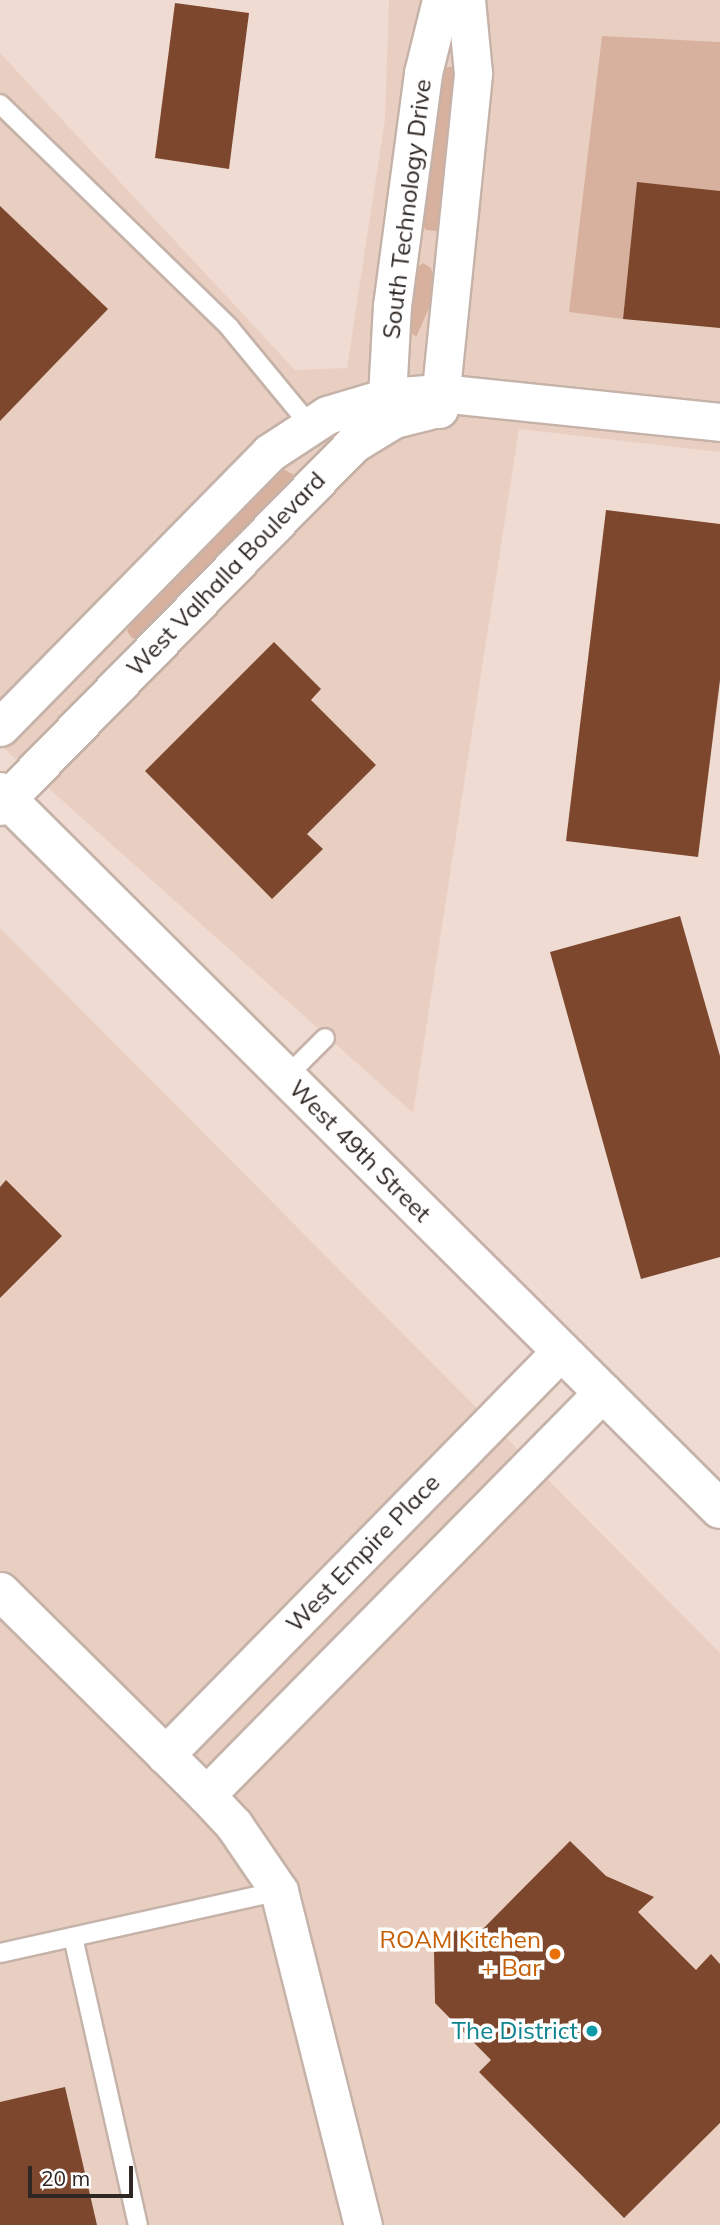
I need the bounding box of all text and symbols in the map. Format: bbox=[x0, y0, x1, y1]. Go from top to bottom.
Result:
street label: South Technology Drive bbox=[377, 77, 437, 341]
street label: West Valhalla Boulevard bbox=[121, 466, 331, 682]
street label: West 49th Street bbox=[283, 1074, 437, 1228]
street label: West Empire Place bbox=[280, 1468, 446, 1638]
place label: ROAM Kitchen + Bar bbox=[380, 1926, 541, 1982]
marker: ROAM Kitchen + Bar bbox=[547, 1946, 563, 1962]
place label: The District bbox=[452, 2017, 578, 2045]
marker: The District bbox=[584, 2023, 600, 2039]
scale bar bbox=[32, 2152, 136, 2196]
text: 20 m bbox=[41, 2165, 90, 2191]

